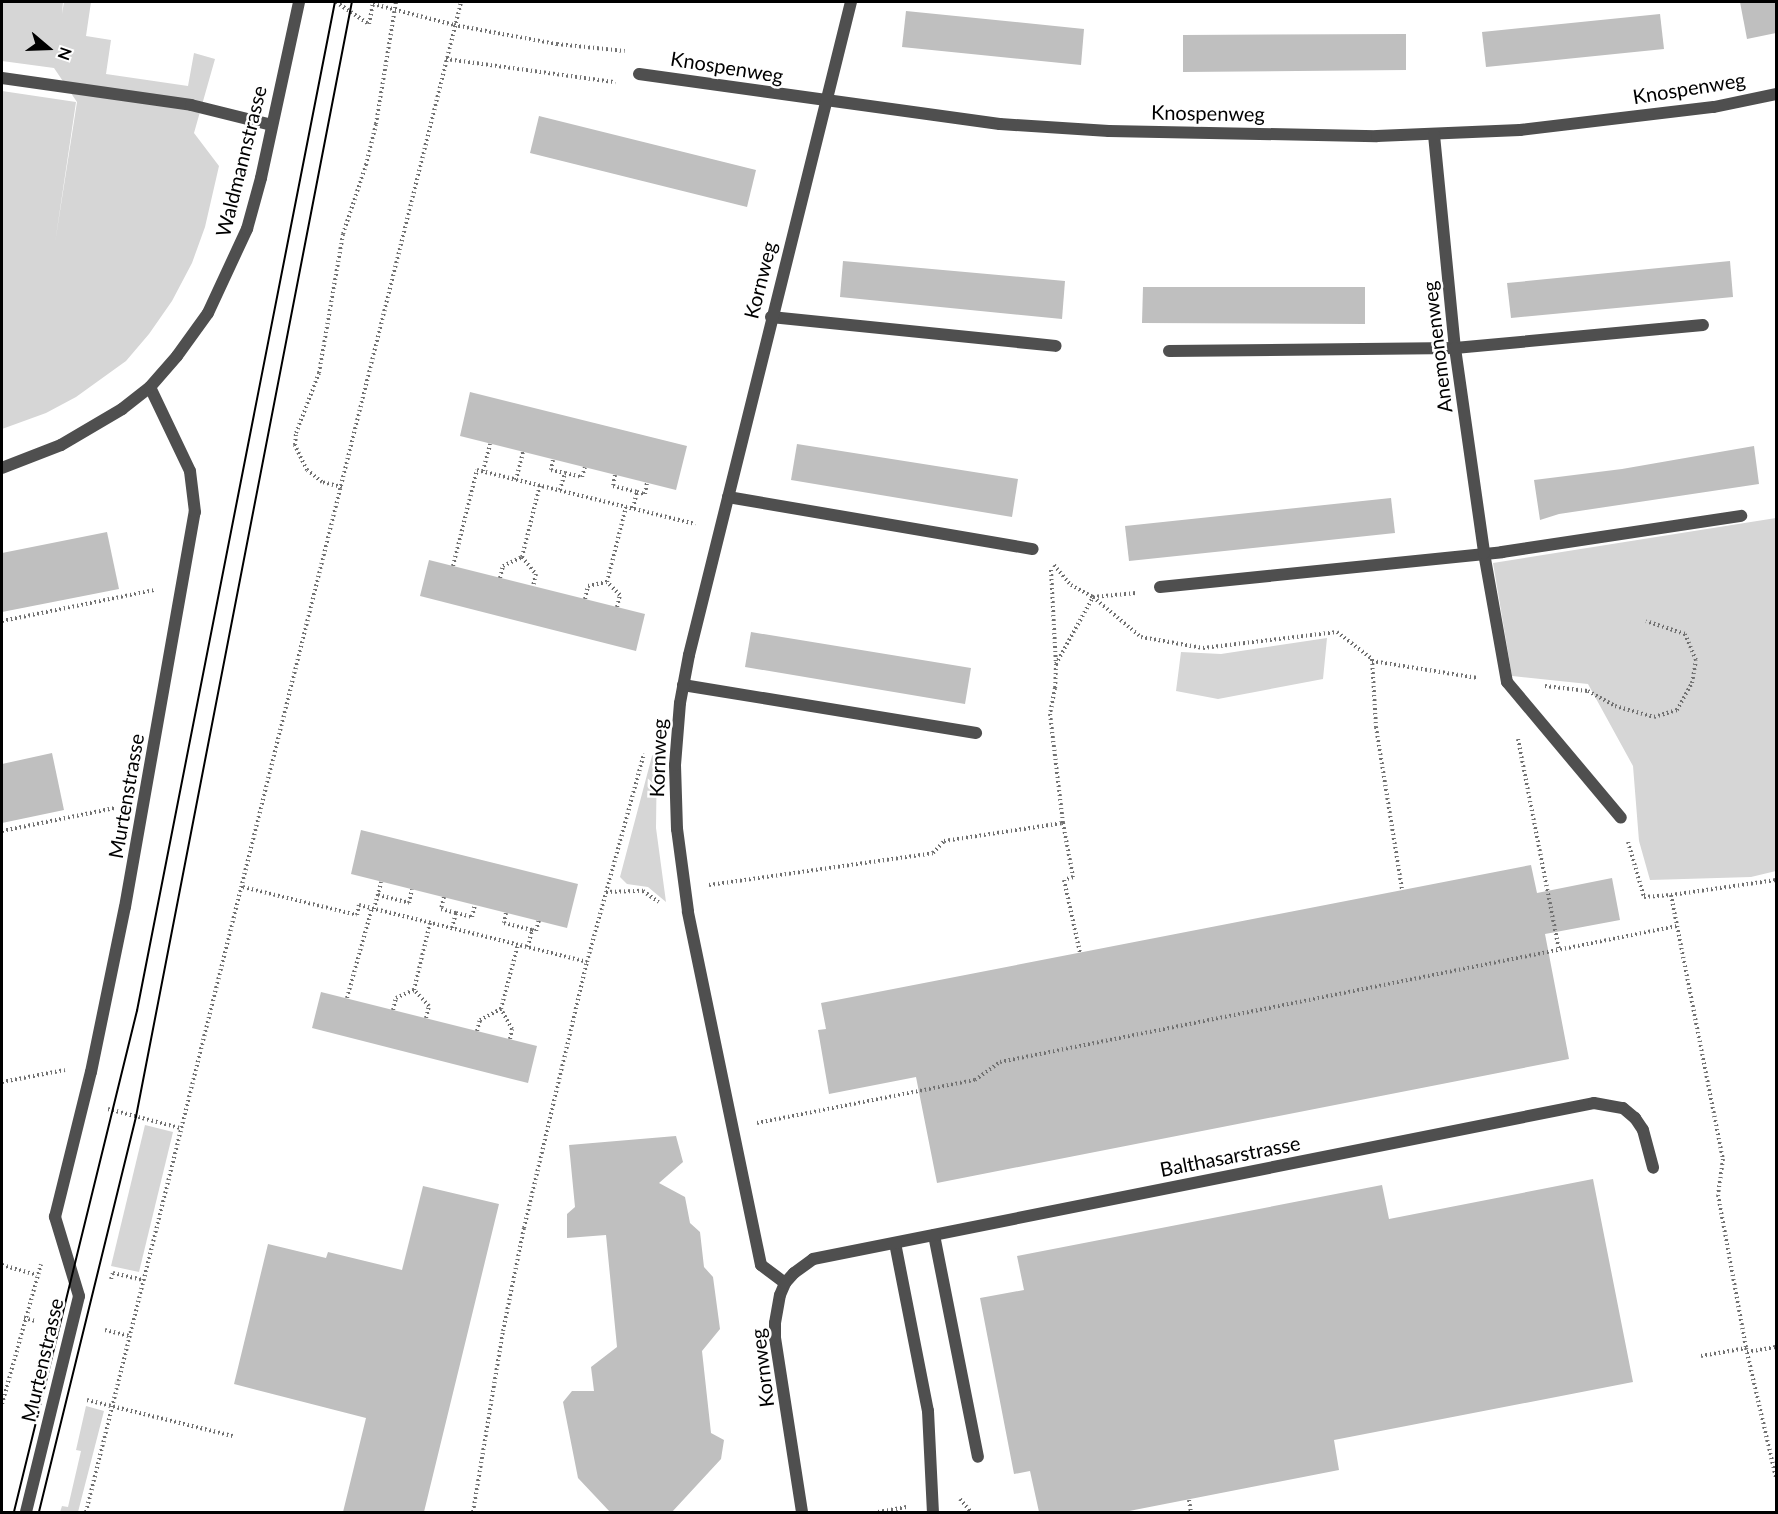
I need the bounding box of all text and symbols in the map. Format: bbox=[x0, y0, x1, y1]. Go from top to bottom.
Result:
north arrow bbox=[18, 18, 78, 78]
text: N bbox=[55, 45, 76, 63]
street label: Knospenweg bbox=[669, 46, 785, 88]
street label: Knospenweg bbox=[1631, 67, 1747, 109]
street label: Waldmannstrasse bbox=[211, 83, 271, 239]
street label: Knospenweg bbox=[1151, 100, 1265, 126]
street label: Kornweg bbox=[739, 239, 781, 321]
street label: Anemonenweg bbox=[1417, 280, 1457, 414]
street label: Kornweg bbox=[645, 718, 671, 798]
street label: Murtenstrasse bbox=[103, 732, 149, 860]
street label: Balthasarstrasse bbox=[1158, 1131, 1302, 1181]
street label: Murtenstrasse bbox=[16, 1296, 68, 1424]
street label: Kornweg bbox=[745, 1327, 779, 1409]

